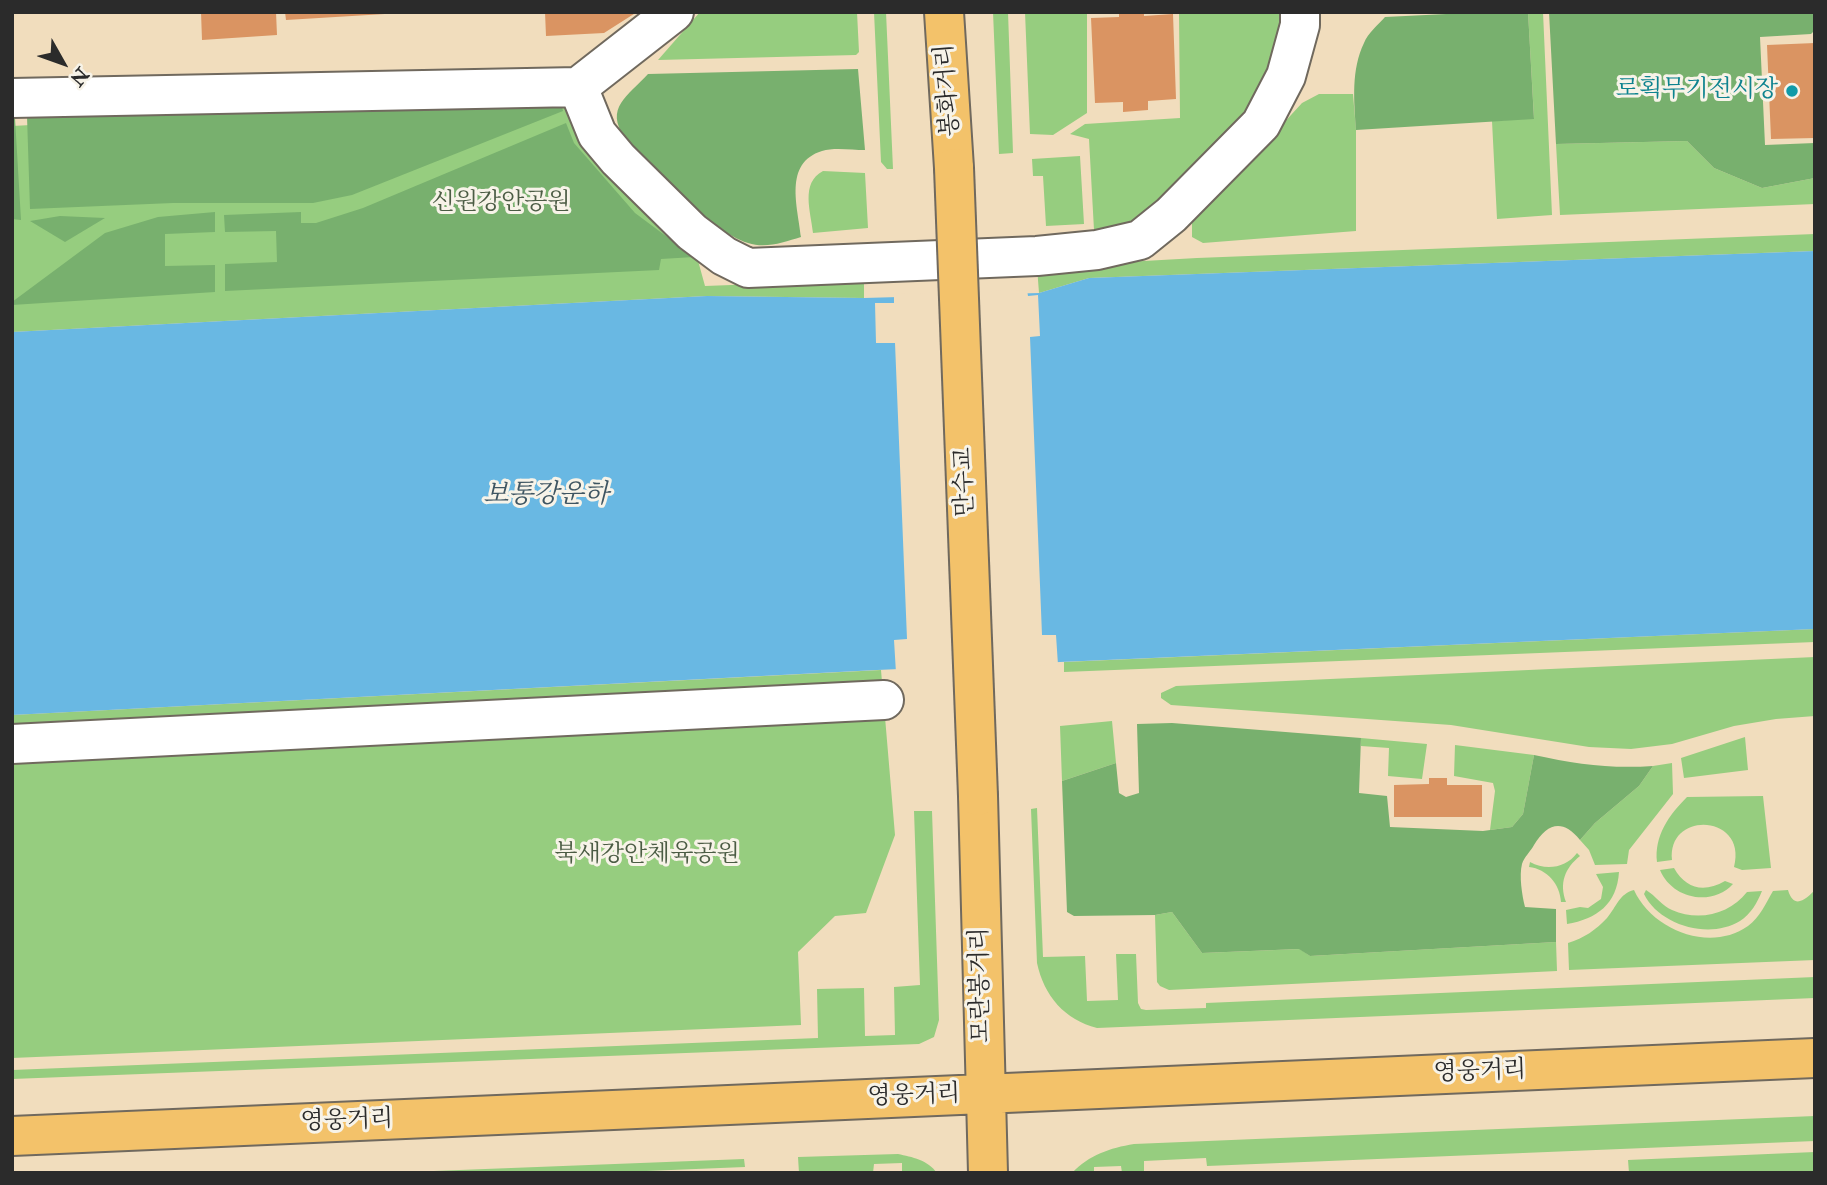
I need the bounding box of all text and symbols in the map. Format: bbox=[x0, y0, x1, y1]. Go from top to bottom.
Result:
north arrow bbox=[28, 28, 98, 98]
street label: 봉화거리 bbox=[931, 43, 967, 137]
text: N bbox=[64, 62, 94, 91]
place label: 로획무기전시장 bbox=[1616, 77, 1778, 105]
marker: 로획무기전시장 bbox=[1784, 83, 1800, 99]
park label: 신원강안공원 bbox=[431, 190, 571, 218]
street label: 만수교 bbox=[950, 447, 982, 517]
water label: 보통강운하 bbox=[483, 480, 609, 512]
park label: 북새강안체육공원 bbox=[554, 842, 740, 870]
street label: 모란봉거리 bbox=[967, 927, 997, 1043]
street label: 영웅거리 bbox=[1433, 1057, 1527, 1089]
street label: 영웅거리 bbox=[867, 1081, 961, 1113]
street label: 영웅거리 bbox=[300, 1106, 394, 1138]

